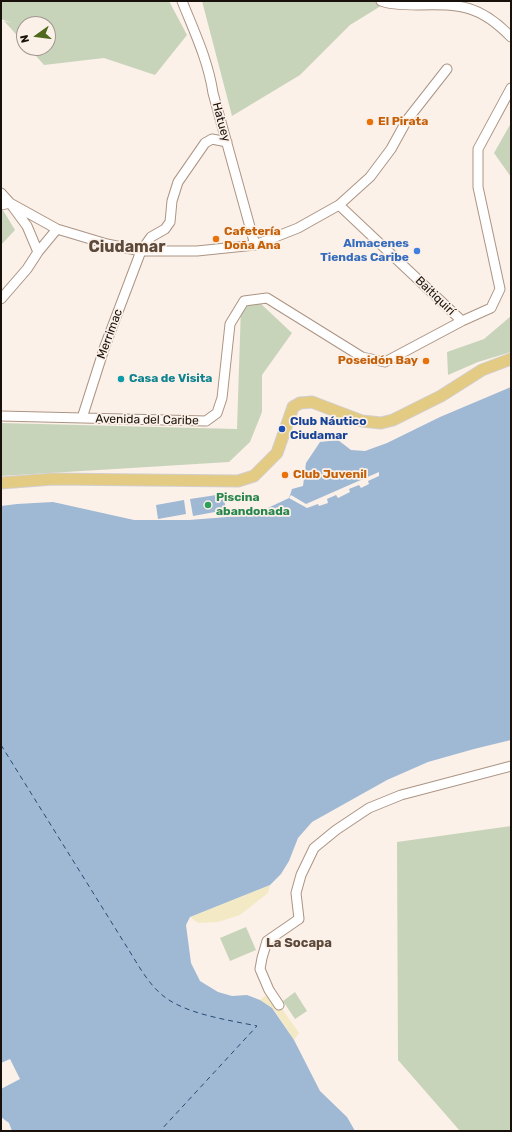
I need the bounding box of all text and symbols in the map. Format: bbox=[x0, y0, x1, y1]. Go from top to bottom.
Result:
north arrow bbox=[16, 16, 56, 56]
text: N bbox=[18, 33, 32, 44]
street label: Hatuey bbox=[209, 101, 233, 143]
place label: El Pirata bbox=[378, 115, 428, 129]
marker: El Pirata bbox=[365, 117, 375, 127]
place label: Cafetería Doña Ana bbox=[224, 225, 281, 253]
marker: Cafetería Doña Ana bbox=[211, 234, 221, 244]
district label: Ciudamar bbox=[89, 237, 165, 257]
place label: Almacenes Tiendas Caribe bbox=[320, 237, 409, 265]
marker: Almacenes Tiendas Caribe bbox=[412, 246, 422, 256]
street label: Baitiquirí bbox=[412, 273, 458, 319]
street label: Merrimac bbox=[94, 307, 126, 361]
place label: Poseidón Bay bbox=[338, 354, 418, 368]
marker: Poseidón Bay bbox=[421, 356, 431, 366]
place label: Casa de Visita bbox=[129, 372, 212, 386]
marker: Casa de Visita bbox=[116, 374, 126, 384]
street label: Avenida del Caribe bbox=[95, 412, 199, 428]
place label: Club Náutico Ciudamar bbox=[290, 415, 367, 443]
marker: Club Náutico Ciudamar bbox=[277, 424, 287, 434]
place label: Club Juvenil bbox=[293, 468, 367, 482]
marker: Club Juvenil bbox=[280, 470, 290, 480]
place label: Piscina abandonada bbox=[216, 491, 290, 519]
marker: Piscina abandonada bbox=[203, 500, 213, 510]
district label: La Socapa bbox=[266, 935, 332, 951]

